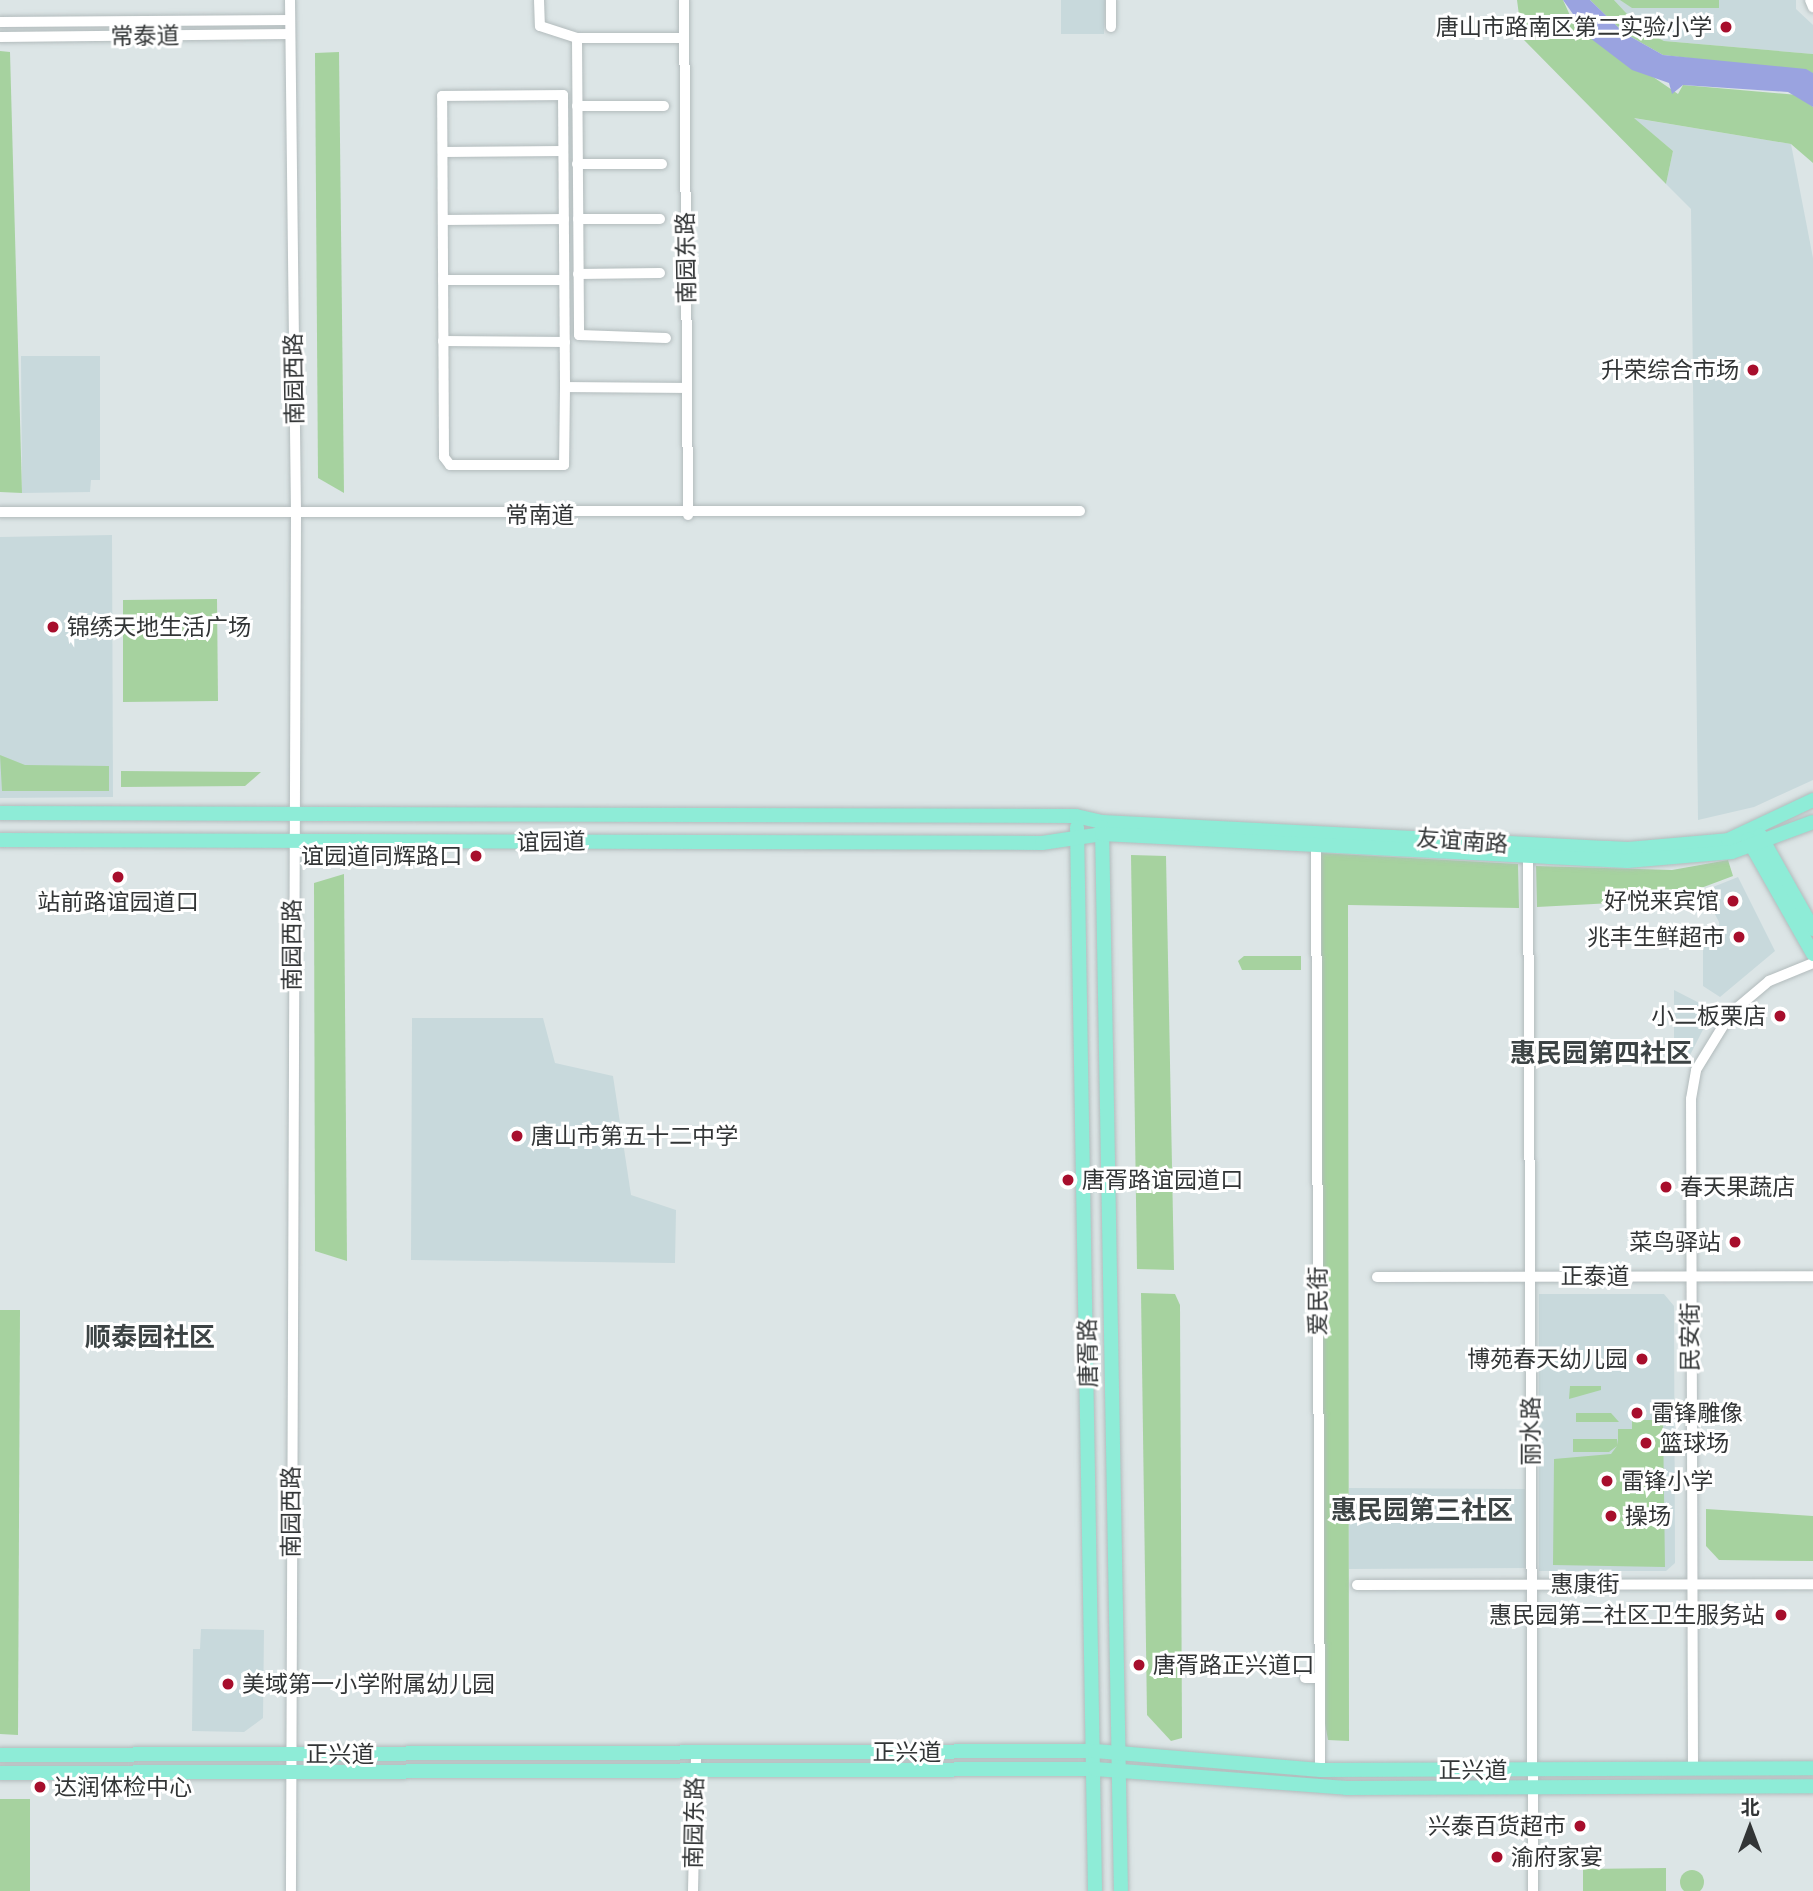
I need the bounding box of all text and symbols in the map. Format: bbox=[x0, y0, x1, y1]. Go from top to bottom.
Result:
place label: 唐山市路南区第二实验小学 bbox=[1436, 13, 1712, 41]
marker: 唐山市路南区第二实验小学 bbox=[1718, 19, 1734, 35]
street label: 常泰道 bbox=[110, 22, 180, 50]
street label: 南园东路 bbox=[671, 212, 701, 304]
street label: 南园西路 bbox=[279, 333, 309, 425]
place label: 升荣综合市场 bbox=[1601, 356, 1739, 384]
marker: 升荣综合市场 bbox=[1745, 362, 1761, 378]
street label: 常南道 bbox=[506, 501, 574, 529]
place label: 锦绣天地生活广场 bbox=[67, 613, 251, 641]
marker: 锦绣天地生活广场 bbox=[45, 619, 61, 635]
street label: 友谊南路 bbox=[1415, 824, 1509, 858]
street label: 谊园道 bbox=[516, 828, 586, 856]
place label: 谊园道同辉路口 bbox=[301, 842, 462, 870]
marker: 谊园道同辉路口 bbox=[468, 848, 484, 864]
marker: 站前路谊园道口 bbox=[110, 869, 126, 885]
place label: 好悦来宾馆 bbox=[1604, 887, 1719, 915]
place label: 站前路谊园道口 bbox=[38, 888, 198, 916]
marker: 好悦来宾馆 bbox=[1725, 893, 1741, 909]
street label: 南园西路 bbox=[278, 899, 306, 991]
place label: 兆丰生鲜超市 bbox=[1587, 923, 1725, 951]
marker: 兆丰生鲜超市 bbox=[1731, 929, 1747, 945]
place label: 小二板栗店 bbox=[1651, 1002, 1766, 1030]
marker: 小二板栗店 bbox=[1772, 1008, 1788, 1024]
district label: 惠民园第四社区 bbox=[1510, 1037, 1692, 1069]
place label: 唐山市第五十二中学 bbox=[531, 1122, 738, 1150]
marker: 唐山市第五十二中学 bbox=[509, 1128, 525, 1144]
place label: 唐胥路谊园道口 bbox=[1082, 1166, 1243, 1194]
marker: 唐胥路谊园道口 bbox=[1060, 1172, 1076, 1188]
place label: 春天果蔬店 bbox=[1680, 1173, 1795, 1201]
marker: 春天果蔬店 bbox=[1658, 1179, 1674, 1195]
place label: 菜鸟驿站 bbox=[1629, 1228, 1721, 1256]
marker: 菜鸟驿站 bbox=[1727, 1234, 1743, 1250]
street label: 正泰道 bbox=[1561, 1262, 1629, 1290]
street label: 爱民街 bbox=[1304, 1267, 1332, 1335]
street label: 民安街 bbox=[1676, 1303, 1704, 1371]
street label: 唐胥路 bbox=[1074, 1318, 1102, 1388]
district label: 顺泰园社区 bbox=[85, 1321, 215, 1353]
place label: 博苑春天幼儿园 bbox=[1467, 1345, 1628, 1373]
marker: 博苑春天幼儿园 bbox=[1634, 1351, 1650, 1367]
street label: 丽水路 bbox=[1517, 1397, 1545, 1465]
place label: 雷锋雕像 bbox=[1651, 1399, 1743, 1427]
marker: 雷锋雕像 bbox=[1629, 1405, 1645, 1421]
place label: 篮球场 bbox=[1660, 1429, 1729, 1457]
marker: 篮球场 bbox=[1638, 1435, 1654, 1451]
street label: 南园西路 bbox=[277, 1466, 305, 1558]
place label: 雷锋小学 bbox=[1621, 1467, 1713, 1495]
marker: 雷锋小学 bbox=[1599, 1473, 1615, 1489]
district label: 惠民园第三社区 bbox=[1331, 1494, 1513, 1526]
place label: 操场 bbox=[1625, 1502, 1671, 1530]
marker: 操场 bbox=[1603, 1508, 1619, 1524]
street label: 惠康街 bbox=[1551, 1570, 1619, 1598]
place label: 惠民园第二社区卫生服务站 bbox=[1489, 1601, 1765, 1629]
marker: 惠民园第二社区卫生服务站 bbox=[1771, 1605, 1791, 1625]
place label: 唐胥路正兴道口 bbox=[1153, 1651, 1314, 1679]
marker: 唐胥路正兴道口 bbox=[1131, 1657, 1147, 1673]
place label: 美域第一小学附属幼儿园 bbox=[242, 1670, 495, 1698]
marker: 美域第一小学附属幼儿园 bbox=[220, 1676, 236, 1692]
street label: 正兴道 bbox=[873, 1738, 941, 1766]
street label: 正兴道 bbox=[306, 1740, 374, 1768]
street label: 正兴道 bbox=[1439, 1756, 1507, 1784]
place label: 达润体检中心 bbox=[54, 1773, 192, 1801]
street label: 南园东路 bbox=[679, 1777, 709, 1869]
marker: 达润体检中心 bbox=[32, 1779, 48, 1795]
north arrow bbox=[1715, 1793, 1785, 1863]
text: 北 bbox=[1740, 1796, 1760, 1818]
place label: 兴泰百货超市 bbox=[1428, 1812, 1566, 1840]
marker: 兴泰百货超市 bbox=[1572, 1818, 1588, 1834]
place label: 渝府家宴 bbox=[1511, 1843, 1603, 1871]
marker: 渝府家宴 bbox=[1489, 1849, 1505, 1865]

